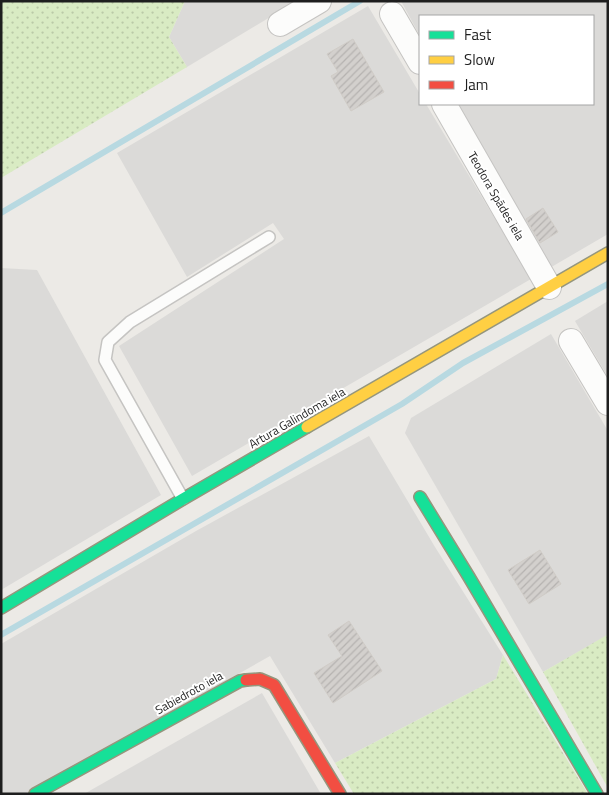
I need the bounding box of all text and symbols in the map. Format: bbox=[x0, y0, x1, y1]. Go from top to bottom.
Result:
legend bbox=[419, 15, 594, 105]
text: Fast bbox=[464, 23, 492, 46]
text: Slow bbox=[464, 48, 495, 71]
text: Jam bbox=[464, 73, 488, 96]
street label: Teodora Spādes iela bbox=[463, 148, 530, 244]
street label: Artura Galindoma iela bbox=[245, 382, 349, 453]
street label: Sabiedroto iela bbox=[151, 666, 226, 719]

